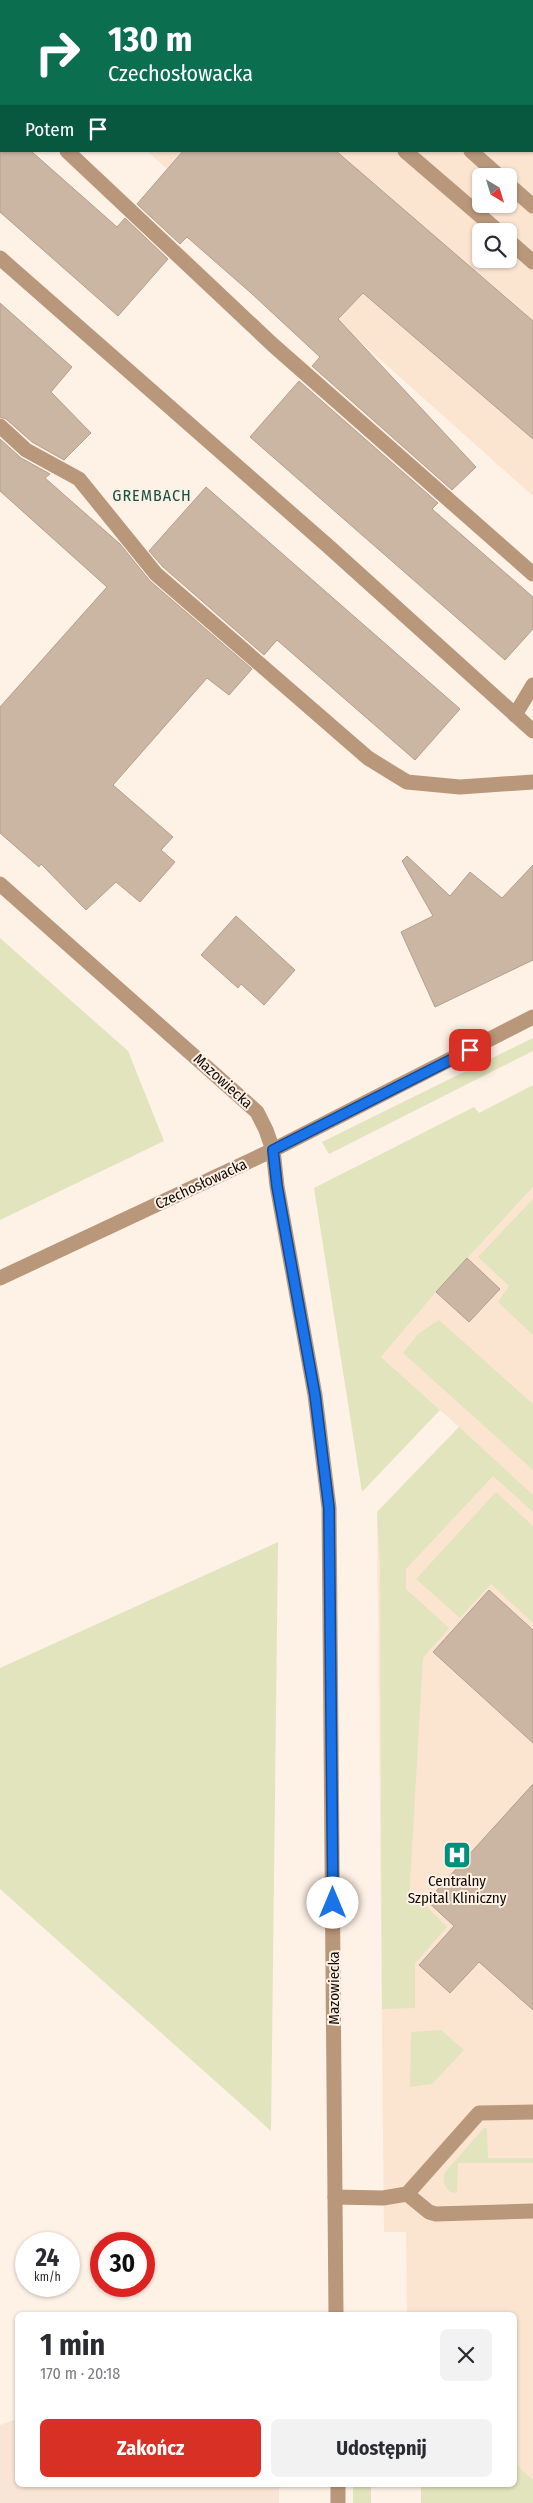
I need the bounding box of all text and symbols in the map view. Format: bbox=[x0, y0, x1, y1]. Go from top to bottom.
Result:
text: 130 m bbox=[108, 18, 192, 60]
icon: right bbox=[25, 20, 90, 85]
text: Czechosłowacka bbox=[108, 60, 253, 87]
icon: arrive bbox=[84, 115, 112, 143]
text: Potem bbox=[25, 118, 74, 141]
north arrow bbox=[472, 168, 518, 212]
map controls bbox=[472, 168, 517, 268]
button: search bbox=[472, 223, 517, 268]
district label: GREMBACH bbox=[112, 486, 192, 505]
pin bbox=[449, 1029, 491, 1071]
icon: arrive bbox=[456, 1036, 484, 1064]
street label: Mazowiecka bbox=[190, 1050, 256, 1112]
street label: Czechosłowacka bbox=[152, 1155, 250, 1213]
hospital icon: Centralny Szpital Kliniczny bbox=[442, 1840, 472, 1870]
place label: Centralny Szpital Kliniczny bbox=[408, 1872, 507, 1907]
position arrow bbox=[306, 1876, 358, 1928]
street label: Mazowiecka bbox=[325, 1951, 343, 2025]
speed limit sign: 30 bbox=[90, 2232, 155, 2297]
text: 24 bbox=[36, 2243, 59, 2273]
text: km/h bbox=[34, 2270, 61, 2284]
text: 1 min bbox=[40, 2327, 105, 2363]
button: close bbox=[440, 2329, 492, 2381]
text: 170 m · 20:18 bbox=[40, 2364, 120, 2383]
button: Zakończ bbox=[40, 2419, 261, 2477]
button: Udostępnij bbox=[271, 2419, 492, 2477]

